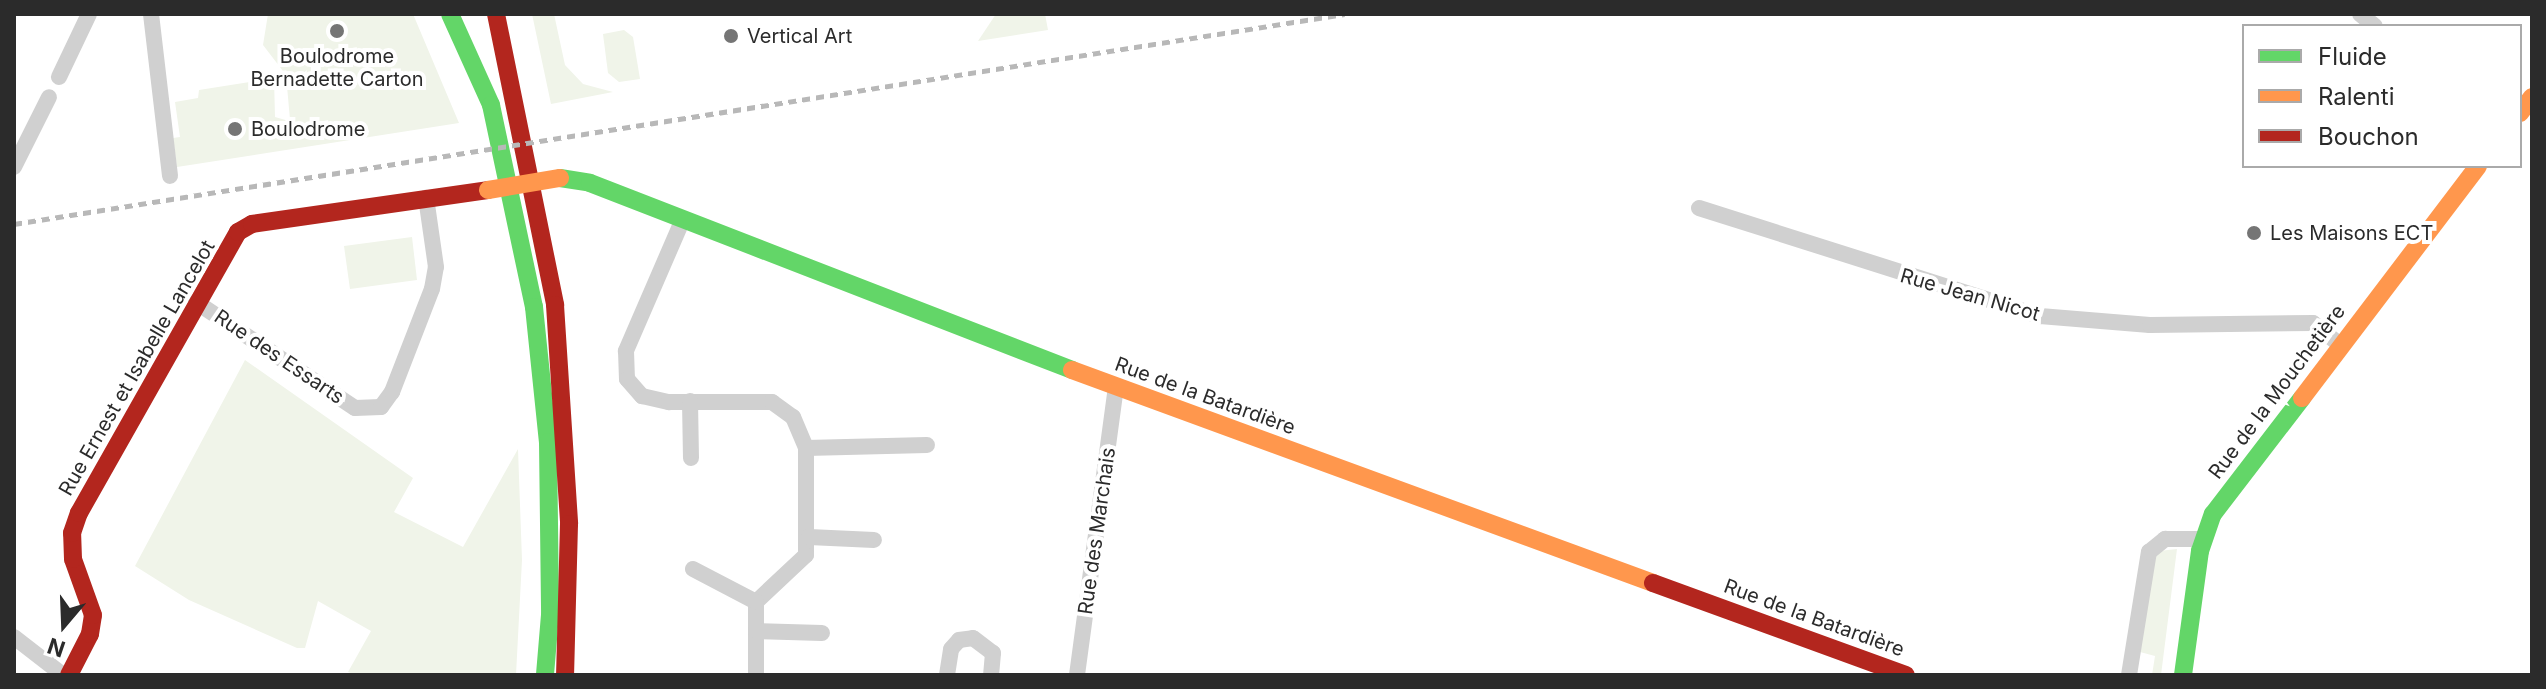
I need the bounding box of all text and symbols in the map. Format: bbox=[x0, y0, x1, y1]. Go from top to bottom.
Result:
marker: Boulodrome Bernadette Carton bbox=[328, 22, 346, 40]
place label: Vertical Art bbox=[747, 24, 852, 48]
legend bbox=[2242, 24, 2522, 168]
marker: Vertical Art bbox=[722, 27, 740, 45]
text: Fluide bbox=[2318, 42, 2387, 71]
place label: Boulodrome Bernadette Carton bbox=[250, 44, 424, 91]
text: Ralenti bbox=[2318, 82, 2394, 111]
place label: Boulodrome bbox=[251, 117, 365, 141]
marker: Boulodrome bbox=[226, 120, 244, 138]
text: Bouchon bbox=[2318, 122, 2419, 151]
place label: Les Maisons ECT bbox=[2270, 221, 2433, 245]
marker: Les Maisons ECT bbox=[2245, 224, 2263, 242]
street label: Rue Ernest et Isabelle Lancelot bbox=[54, 236, 220, 500]
street label: Rue Jean Nicot bbox=[1898, 264, 2042, 326]
street label: Rue de la Mouchetière bbox=[2204, 300, 2350, 484]
street label: Rue des Essarts bbox=[210, 305, 348, 409]
street label: Rue de la Batardière bbox=[1112, 352, 1298, 440]
street label: Rue des Marchais bbox=[1073, 446, 1121, 616]
street label: Rue de la Batardière bbox=[1721, 574, 1907, 662]
north arrow bbox=[24, 585, 104, 665]
text: N bbox=[44, 633, 68, 663]

